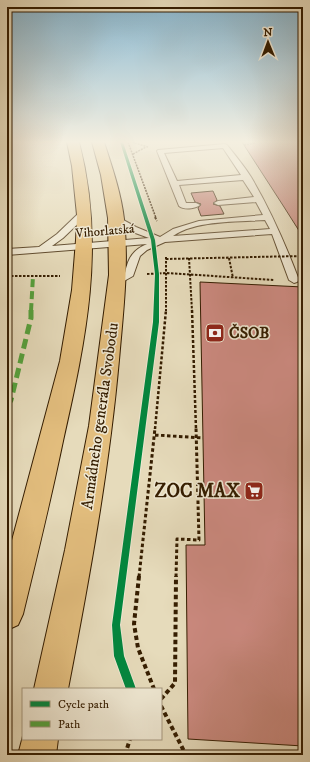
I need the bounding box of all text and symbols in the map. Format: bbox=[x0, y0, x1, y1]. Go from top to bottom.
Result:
north arrow bbox=[248, 22, 288, 62]
text: N bbox=[263, 26, 272, 40]
street label: Vihorlatská bbox=[74, 220, 136, 242]
street label: Armádneho generála Svobodu bbox=[77, 321, 123, 511]
bank icon: ČSOB bbox=[204, 322, 226, 344]
place label: ČSOB bbox=[229, 323, 269, 343]
place label: ZOC MAX bbox=[154, 480, 240, 503]
supermarket icon: ZOC MAX bbox=[243, 480, 265, 502]
legend bbox=[22, 688, 162, 740]
text: Cycle path bbox=[58, 697, 110, 712]
text: Path bbox=[58, 717, 81, 732]

